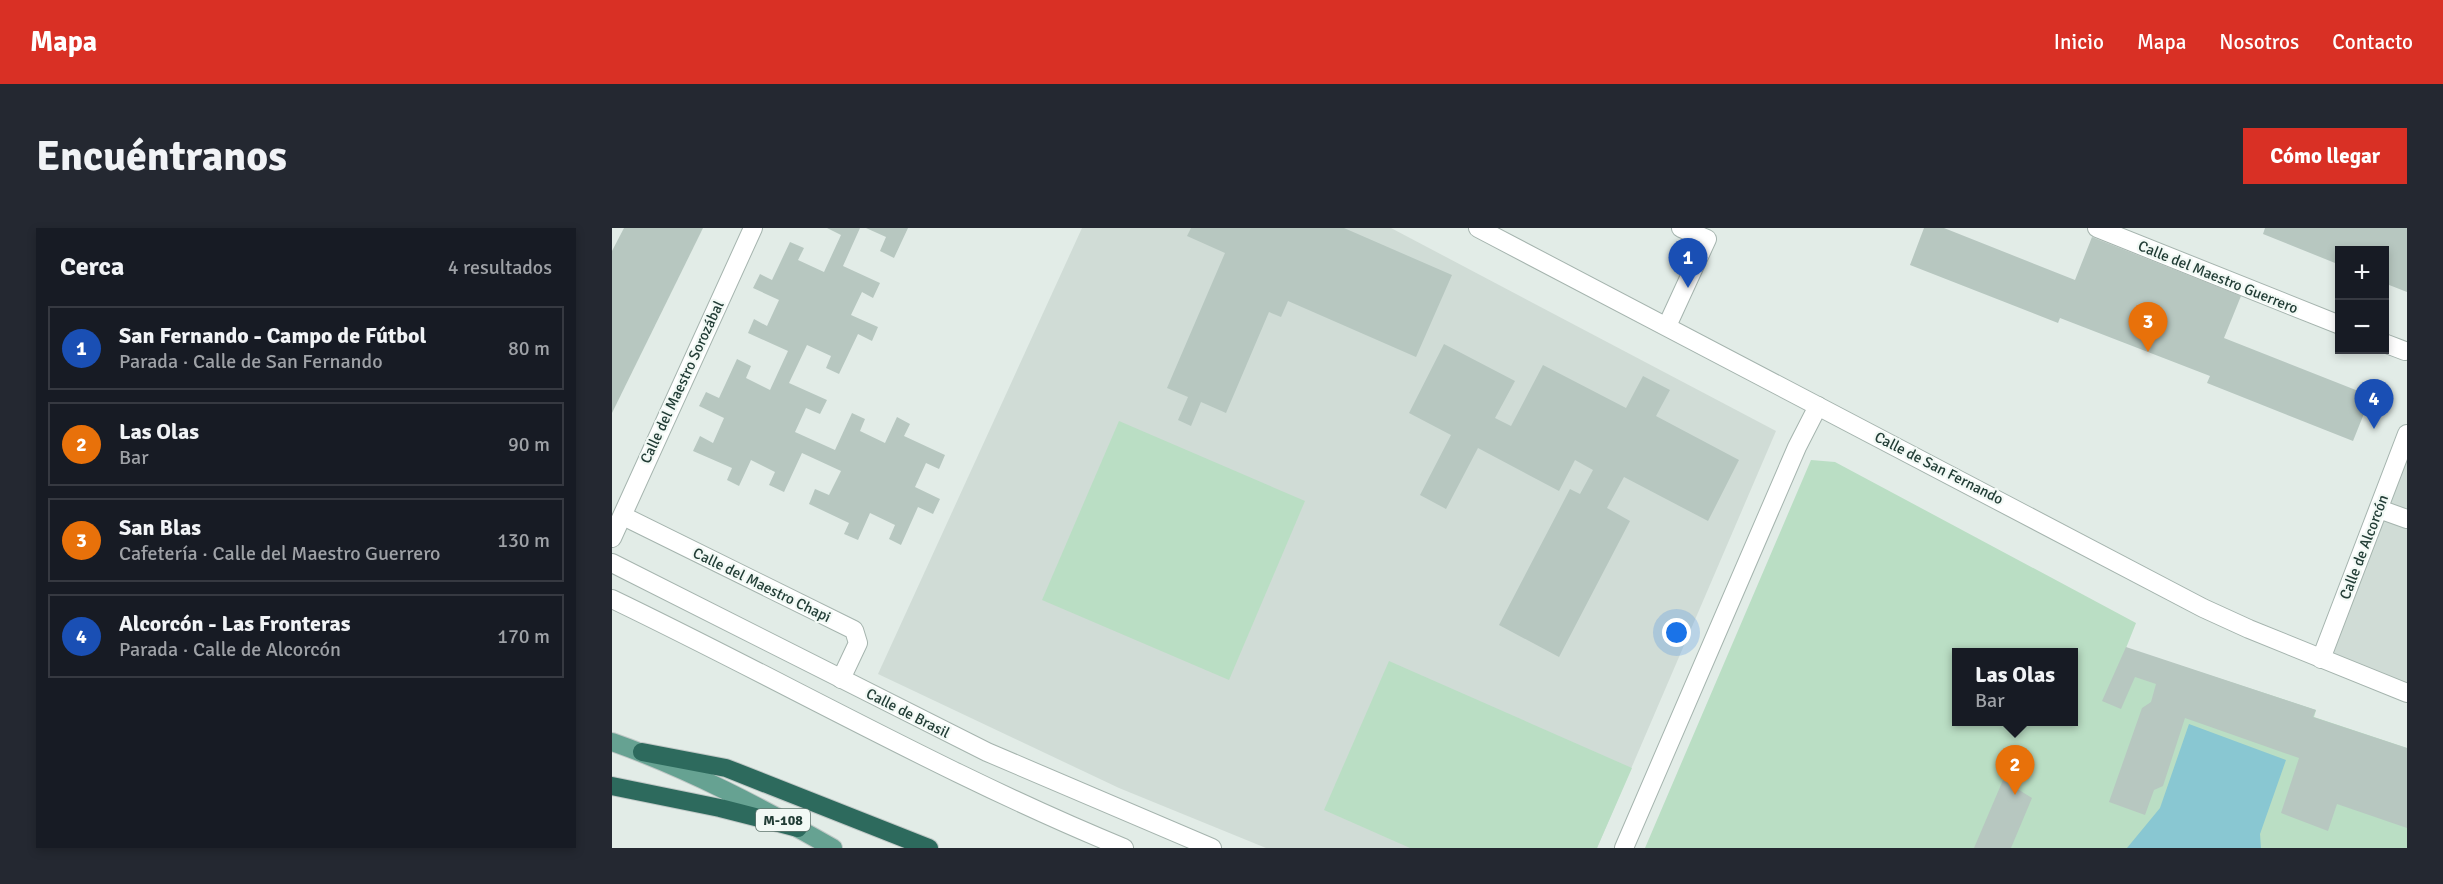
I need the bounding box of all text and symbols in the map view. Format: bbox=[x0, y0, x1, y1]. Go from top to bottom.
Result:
text: Mapa bbox=[30, 25, 97, 59]
text: Inicio bbox=[2054, 29, 2104, 55]
text: Mapa bbox=[2137, 29, 2186, 55]
text: Nosotros bbox=[2219, 29, 2299, 55]
text: Contacto bbox=[2332, 29, 2413, 55]
button: Cómo llegar bbox=[2243, 128, 2407, 184]
text: Encuéntranos bbox=[36, 131, 287, 182]
street label: Calle del Maestro Guerrero bbox=[2135, 237, 2301, 317]
pin: 1 bbox=[1668, 238, 1708, 288]
map controls bbox=[2335, 246, 2389, 354]
button: + bbox=[2335, 246, 2389, 300]
text: Cerca bbox=[60, 251, 124, 283]
text: 4 resultados bbox=[448, 255, 552, 280]
street label: Calle del Maestro Sorozábal bbox=[636, 298, 728, 466]
button: − bbox=[2335, 300, 2389, 354]
pin: 3 bbox=[2128, 302, 2168, 352]
text: San Fernando - Campo de Fútbol bbox=[119, 322, 426, 349]
text: 1 bbox=[76, 336, 87, 361]
text: 80 m bbox=[508, 336, 550, 361]
text: Parada · Calle de San Fernando bbox=[119, 349, 383, 374]
pin: 4 bbox=[2354, 380, 2394, 429]
text: Las Olas bbox=[119, 418, 199, 445]
street label: Calle de San Fernando bbox=[1872, 428, 2007, 508]
text: 2 bbox=[76, 432, 87, 457]
text: 90 m bbox=[508, 432, 550, 457]
text: Bar bbox=[119, 445, 149, 470]
street label: Calle de Alcorcón bbox=[2336, 492, 2392, 602]
text: San Blas bbox=[119, 514, 201, 541]
text: 3 bbox=[76, 528, 87, 553]
text: 130 m bbox=[497, 528, 550, 553]
text: Cafetería · Calle del Maestro Guerrero bbox=[119, 541, 441, 566]
street label: Calle del Maestro Chapi bbox=[690, 544, 834, 626]
text: Alcorcón - Las Fronteras bbox=[119, 610, 351, 637]
your location bbox=[1662, 618, 1691, 647]
text: 4 bbox=[76, 624, 87, 649]
text: 170 m bbox=[497, 624, 550, 649]
text: Parada · Calle de Alcorcón bbox=[119, 637, 341, 662]
popup bbox=[1952, 648, 2078, 726]
text: Las Olas bbox=[1975, 661, 2055, 688]
street label: Calle de Brasil bbox=[863, 684, 953, 742]
text: Bar bbox=[1975, 688, 2005, 713]
pin: 2 bbox=[1996, 746, 2034, 795]
road number: M-108 bbox=[756, 809, 810, 831]

